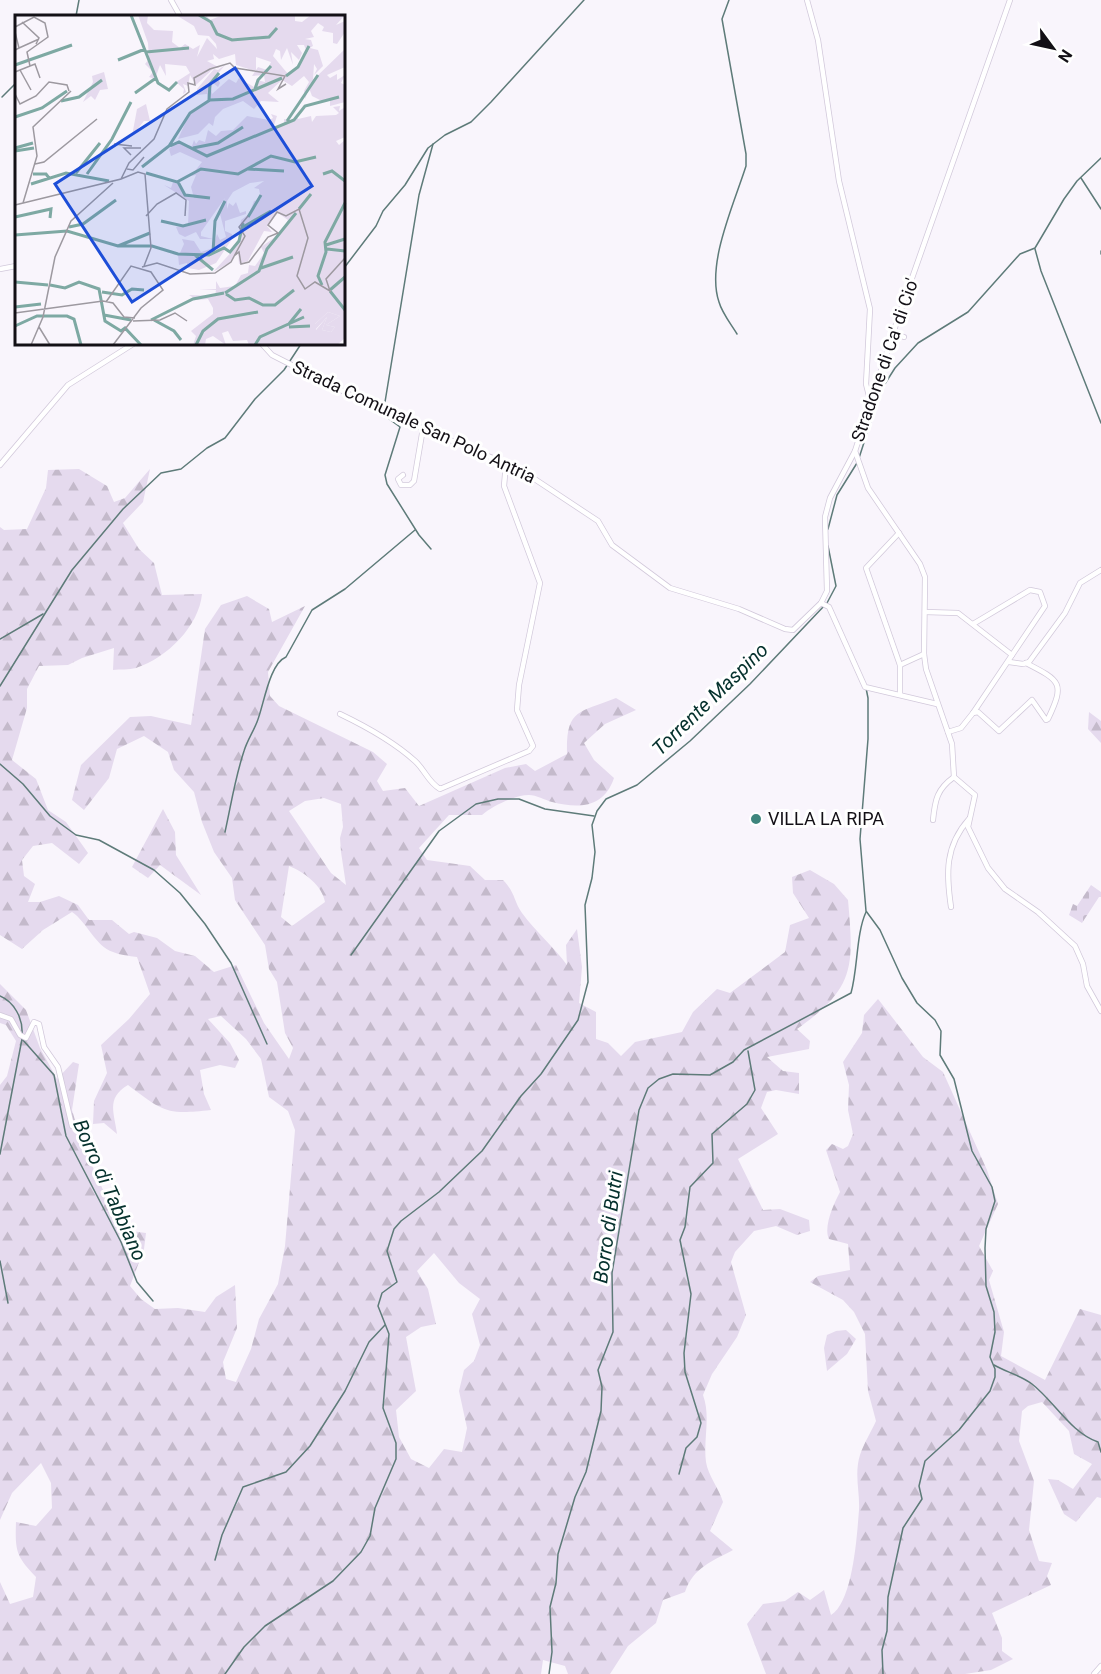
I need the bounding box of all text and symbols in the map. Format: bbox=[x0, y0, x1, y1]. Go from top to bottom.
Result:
inset map bbox=[15, 15, 345, 345]
north arrow bbox=[1023, 18, 1083, 78]
text: N bbox=[1054, 46, 1076, 66]
street label: Stradone di Ca' di Cio' bbox=[847, 275, 922, 444]
street label: Strada Comunale San Polo Antria bbox=[289, 356, 539, 487]
water label: Torrente Maspino bbox=[647, 638, 773, 760]
place label: VILLA LA RIPA bbox=[768, 808, 884, 829]
marker: VILLA LA RIPA bbox=[749, 812, 763, 826]
water label: Borro di Tabbiano bbox=[68, 1116, 152, 1264]
water label: Borro di Butri bbox=[588, 1169, 628, 1285]

